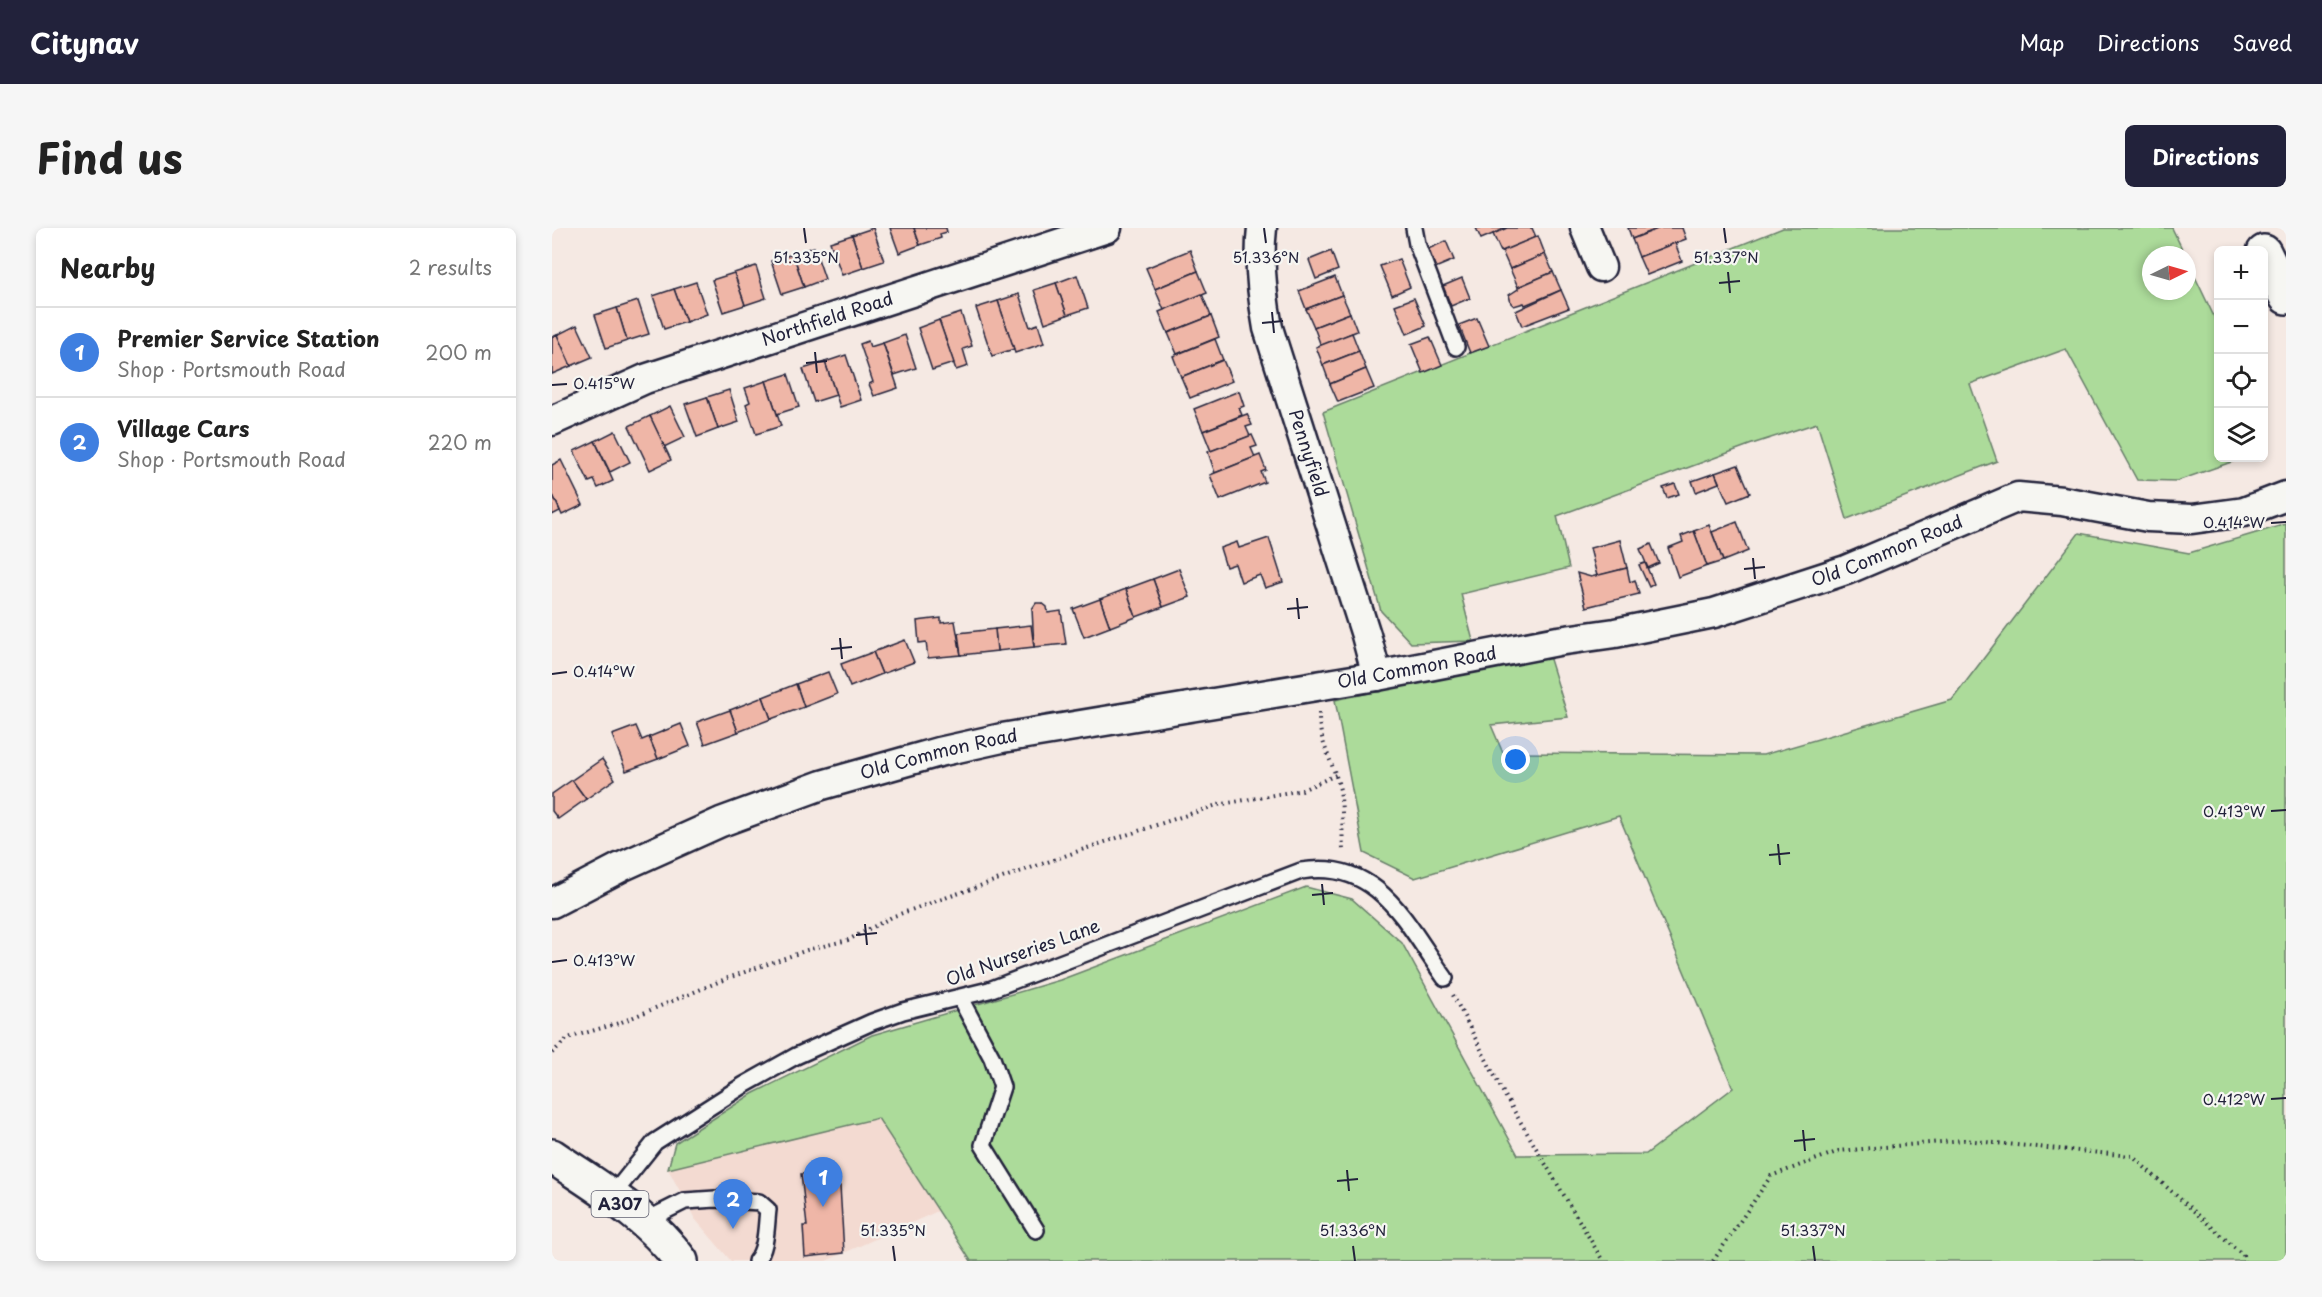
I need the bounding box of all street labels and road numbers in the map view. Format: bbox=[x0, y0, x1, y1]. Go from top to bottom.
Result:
street label: Northfield Road bbox=[758, 284, 896, 352]
street label: Pennyfield bbox=[1283, 406, 1336, 500]
street label: Old Common Road bbox=[1807, 507, 1967, 592]
street label: Old Common Road bbox=[1335, 638, 1499, 694]
street label: Old Common Road bbox=[857, 721, 1019, 786]
street label: Old Nurseries Lane bbox=[942, 911, 1103, 992]
road number: A307 bbox=[592, 1191, 649, 1217]

